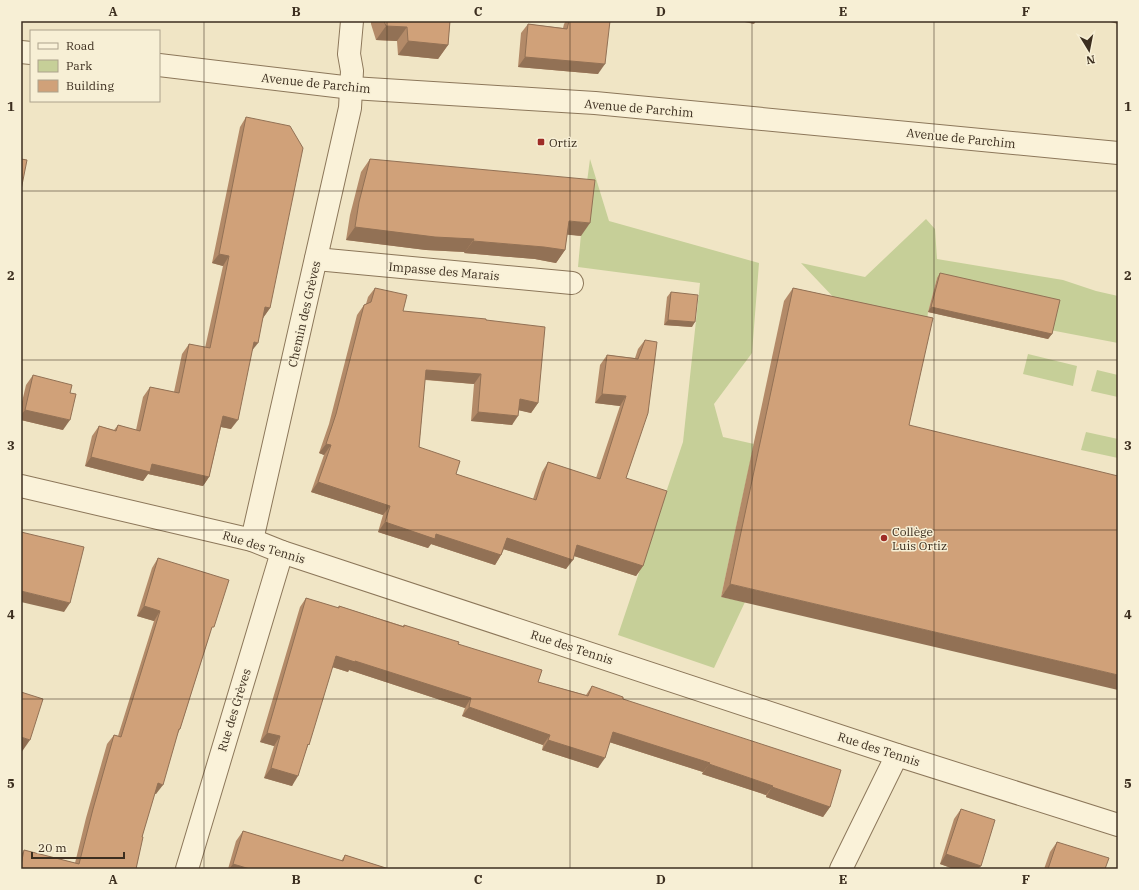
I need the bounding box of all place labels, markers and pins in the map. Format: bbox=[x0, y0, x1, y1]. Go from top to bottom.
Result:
place label: Ortiz bbox=[549, 135, 577, 150]
marker: Ortiz bbox=[536, 137, 546, 147]
place label: Collège Luis Ortiz bbox=[892, 524, 947, 553]
marker: Collège Luis Ortiz bbox=[879, 533, 889, 543]

